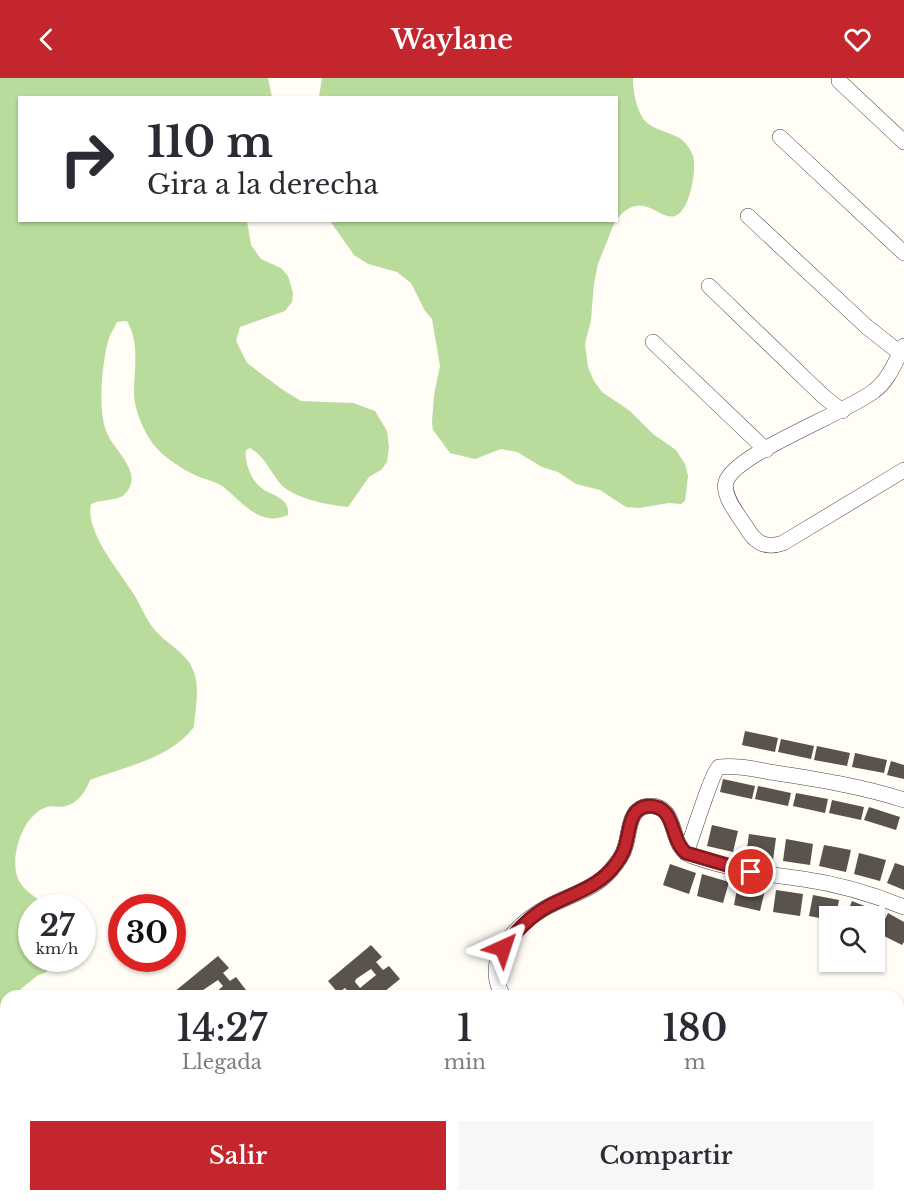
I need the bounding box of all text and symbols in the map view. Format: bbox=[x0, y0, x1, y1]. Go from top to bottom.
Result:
icon: back bbox=[30, 23, 63, 56]
text: Waylane bbox=[391, 23, 513, 56]
icon: heart bbox=[841, 23, 874, 56]
text: 110 m bbox=[147, 116, 273, 168]
icon: right bbox=[48, 120, 126, 198]
text: Gira a la derecha bbox=[147, 168, 378, 201]
pin bbox=[725, 846, 776, 897]
icon: arrive bbox=[734, 855, 767, 888]
speed limit sign: 30 bbox=[108, 894, 186, 972]
map controls bbox=[819, 906, 885, 972]
button: search bbox=[819, 906, 885, 972]
text: 27 bbox=[39, 907, 75, 944]
position arrow bbox=[471, 916, 535, 980]
text: km/h bbox=[36, 939, 78, 958]
text: 14:27 bbox=[177, 1006, 267, 1051]
text: 1 bbox=[457, 1006, 473, 1051]
text: 180 bbox=[662, 1006, 727, 1051]
text: Llegada bbox=[182, 1050, 262, 1074]
text: min bbox=[444, 1050, 486, 1074]
text: m bbox=[684, 1050, 706, 1074]
button: Salir bbox=[30, 1121, 446, 1190]
button: Compartir bbox=[458, 1121, 874, 1190]

